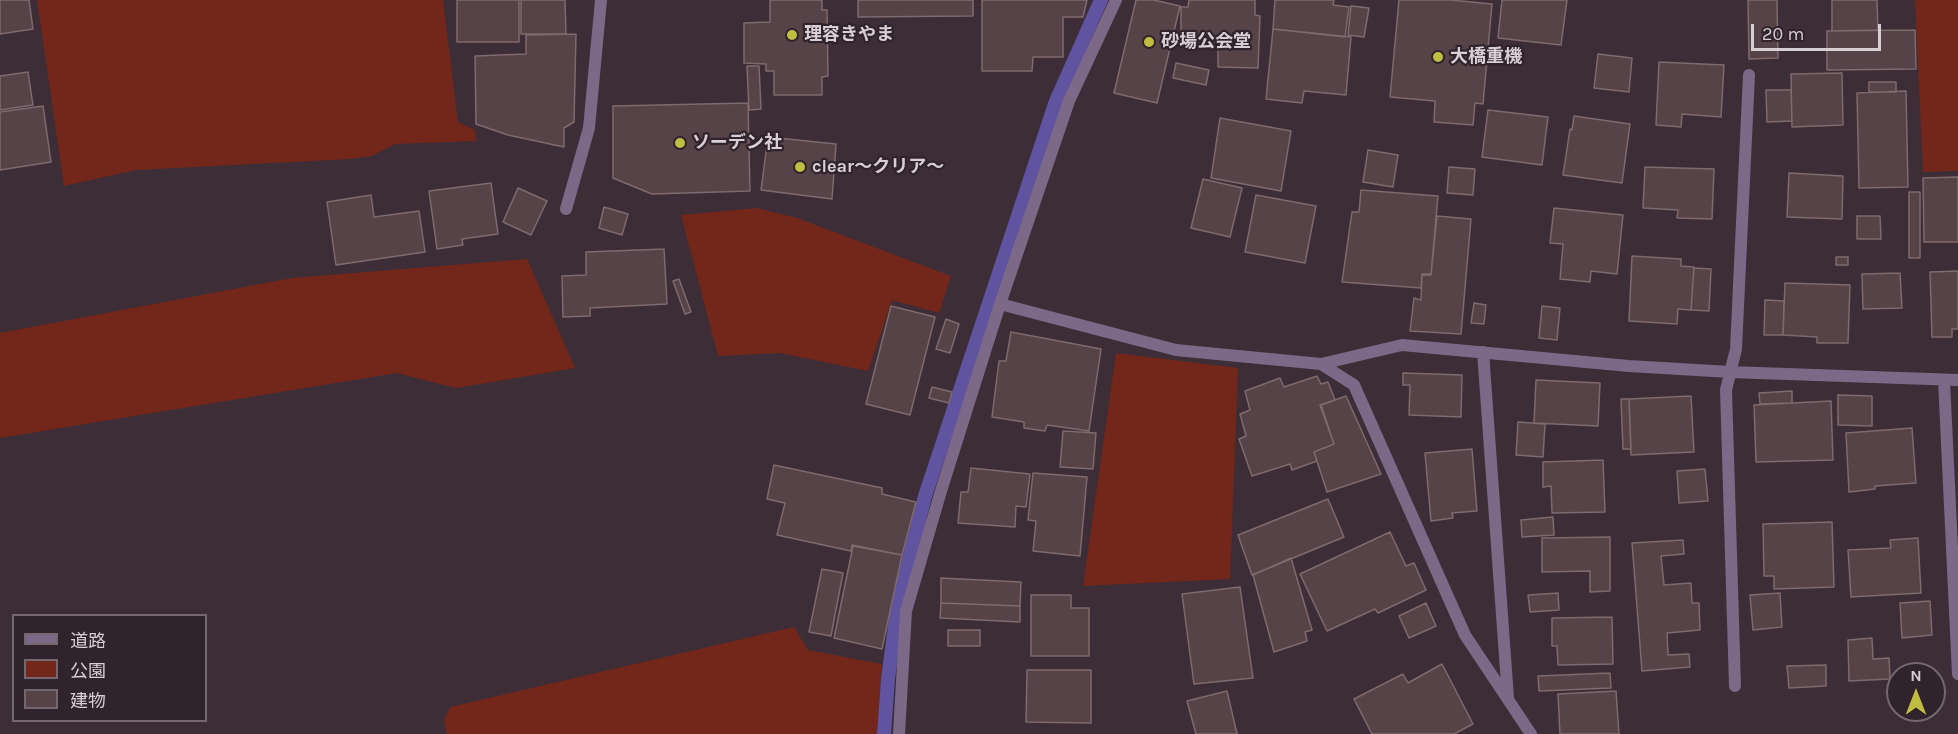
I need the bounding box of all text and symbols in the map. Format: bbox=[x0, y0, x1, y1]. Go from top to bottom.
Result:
scale bar bbox=[1754, 12, 1884, 50]
text: 20 m bbox=[1762, 23, 1804, 45]
place label: 理容きやま bbox=[804, 24, 894, 46]
marker: 理容きやま bbox=[785, 28, 799, 42]
place label: 砂場公会堂 bbox=[1161, 31, 1251, 53]
marker: 砂場公会堂 bbox=[1142, 35, 1156, 49]
place label: 大橋重機 bbox=[1450, 46, 1522, 68]
marker: 大橋重機 bbox=[1431, 50, 1445, 64]
place label: ソーデン社 bbox=[692, 132, 782, 154]
marker: ソーデン社 bbox=[673, 136, 687, 150]
place label: clear～クリア～ bbox=[812, 156, 944, 178]
marker: clear～クリア～ bbox=[793, 160, 807, 174]
legend bbox=[12, 614, 207, 722]
text: 道路 bbox=[70, 630, 106, 652]
text: 公園 bbox=[70, 660, 106, 682]
north arrow bbox=[1886, 662, 1946, 722]
text: N bbox=[1910, 666, 1922, 685]
text: 建物 bbox=[70, 690, 106, 712]

